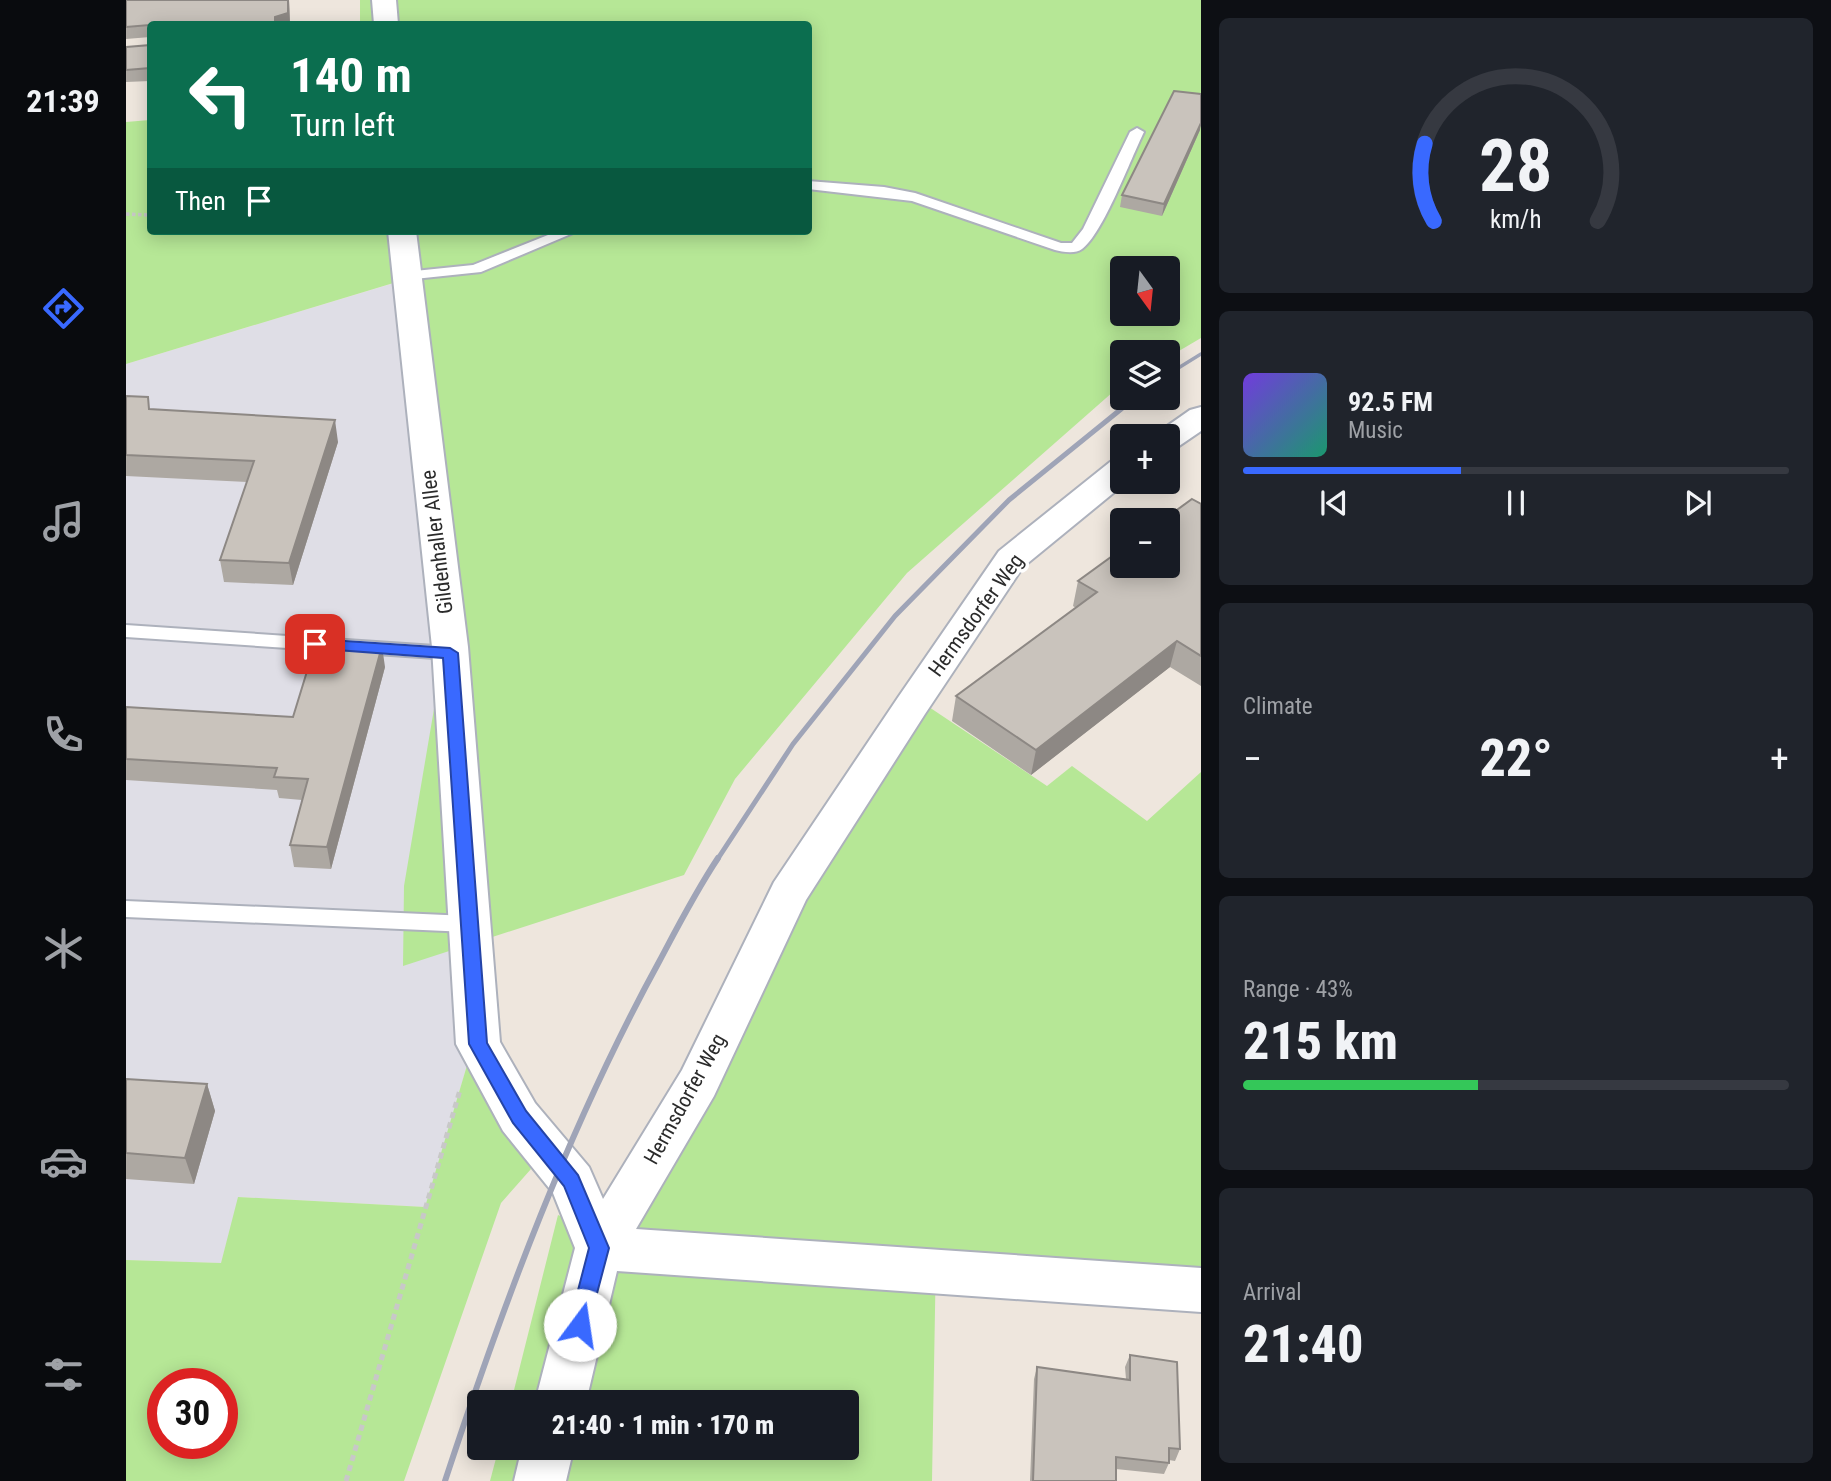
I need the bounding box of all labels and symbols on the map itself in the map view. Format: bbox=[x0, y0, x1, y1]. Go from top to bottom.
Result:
north arrow bbox=[1110, 256, 1180, 326]
street label: Gildenhaller Allee bbox=[416, 469, 458, 615]
street label: Hermsdorfer Weg bbox=[924, 549, 1028, 681]
pin bbox=[285, 614, 345, 674]
street label: Hermsdorfer Weg bbox=[639, 1030, 731, 1168]
position arrow bbox=[543, 1288, 617, 1362]
speed limit sign: 30 bbox=[147, 1368, 238, 1459]

